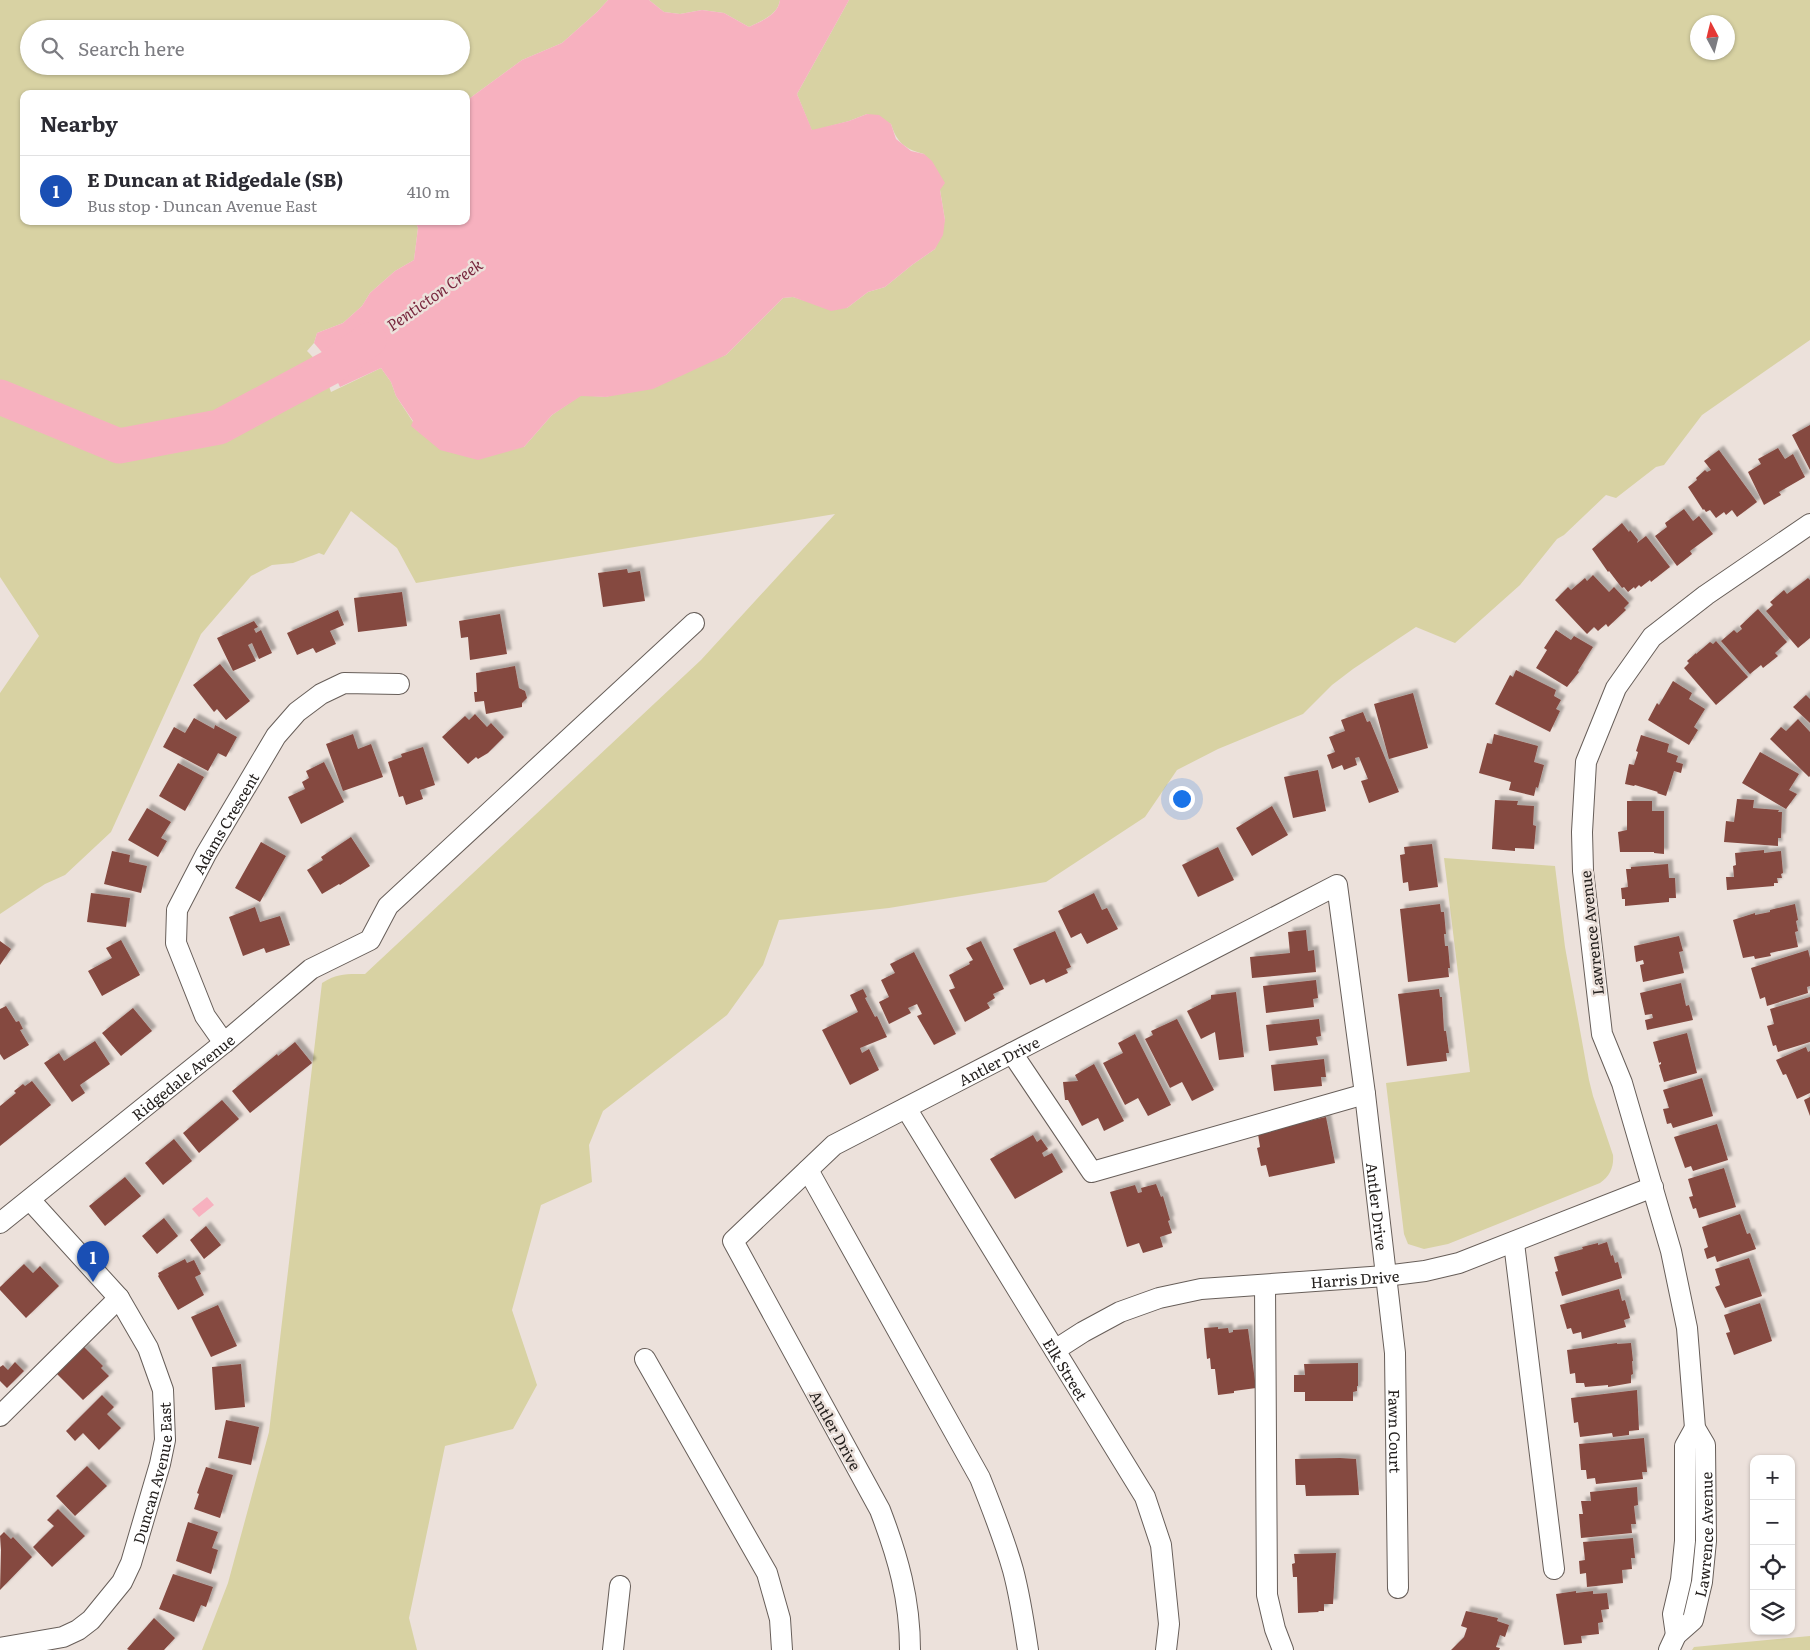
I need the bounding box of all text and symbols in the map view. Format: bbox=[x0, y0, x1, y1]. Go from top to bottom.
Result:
north arrow bbox=[1690, 15, 1735, 60]
search box bbox=[20, 20, 470, 75]
icon: search bbox=[38, 34, 66, 62]
text: Search here bbox=[78, 34, 185, 62]
text: Nearby bbox=[40, 107, 118, 138]
text: E Duncan at Ridgedale (SB) bbox=[87, 165, 343, 193]
text: 1 bbox=[53, 179, 59, 203]
text: 410 m bbox=[407, 179, 450, 203]
text: Bus stop · Duncan Avenue East bbox=[87, 193, 317, 217]
water label: Penticton Creek bbox=[381, 252, 487, 336]
street label: Adams Crescent bbox=[186, 768, 264, 878]
your location bbox=[1169, 786, 1195, 812]
street label: Lawrence Avenue bbox=[1573, 869, 1609, 996]
street label: Ridgedale Avenue bbox=[126, 1028, 239, 1125]
street label: Antler Drive bbox=[954, 1029, 1043, 1091]
street label: Antler Drive bbox=[1361, 1161, 1395, 1252]
pin: 1 bbox=[77, 1241, 109, 1282]
street label: Harris Drive bbox=[1310, 1263, 1401, 1293]
street label: Elk Street bbox=[1038, 1333, 1094, 1404]
street label: Antler Drive bbox=[805, 1386, 868, 1474]
street label: Fawn Court bbox=[1384, 1389, 1408, 1473]
street label: Duncan Avenue East bbox=[126, 1402, 177, 1547]
map controls bbox=[1750, 1455, 1795, 1635]
button: + bbox=[1750, 1455, 1795, 1500]
street label: Lawrence Avenue bbox=[1687, 1471, 1718, 1599]
button: − bbox=[1750, 1500, 1795, 1545]
button: locate bbox=[1750, 1545, 1795, 1590]
button: layers bbox=[1750, 1590, 1795, 1635]

